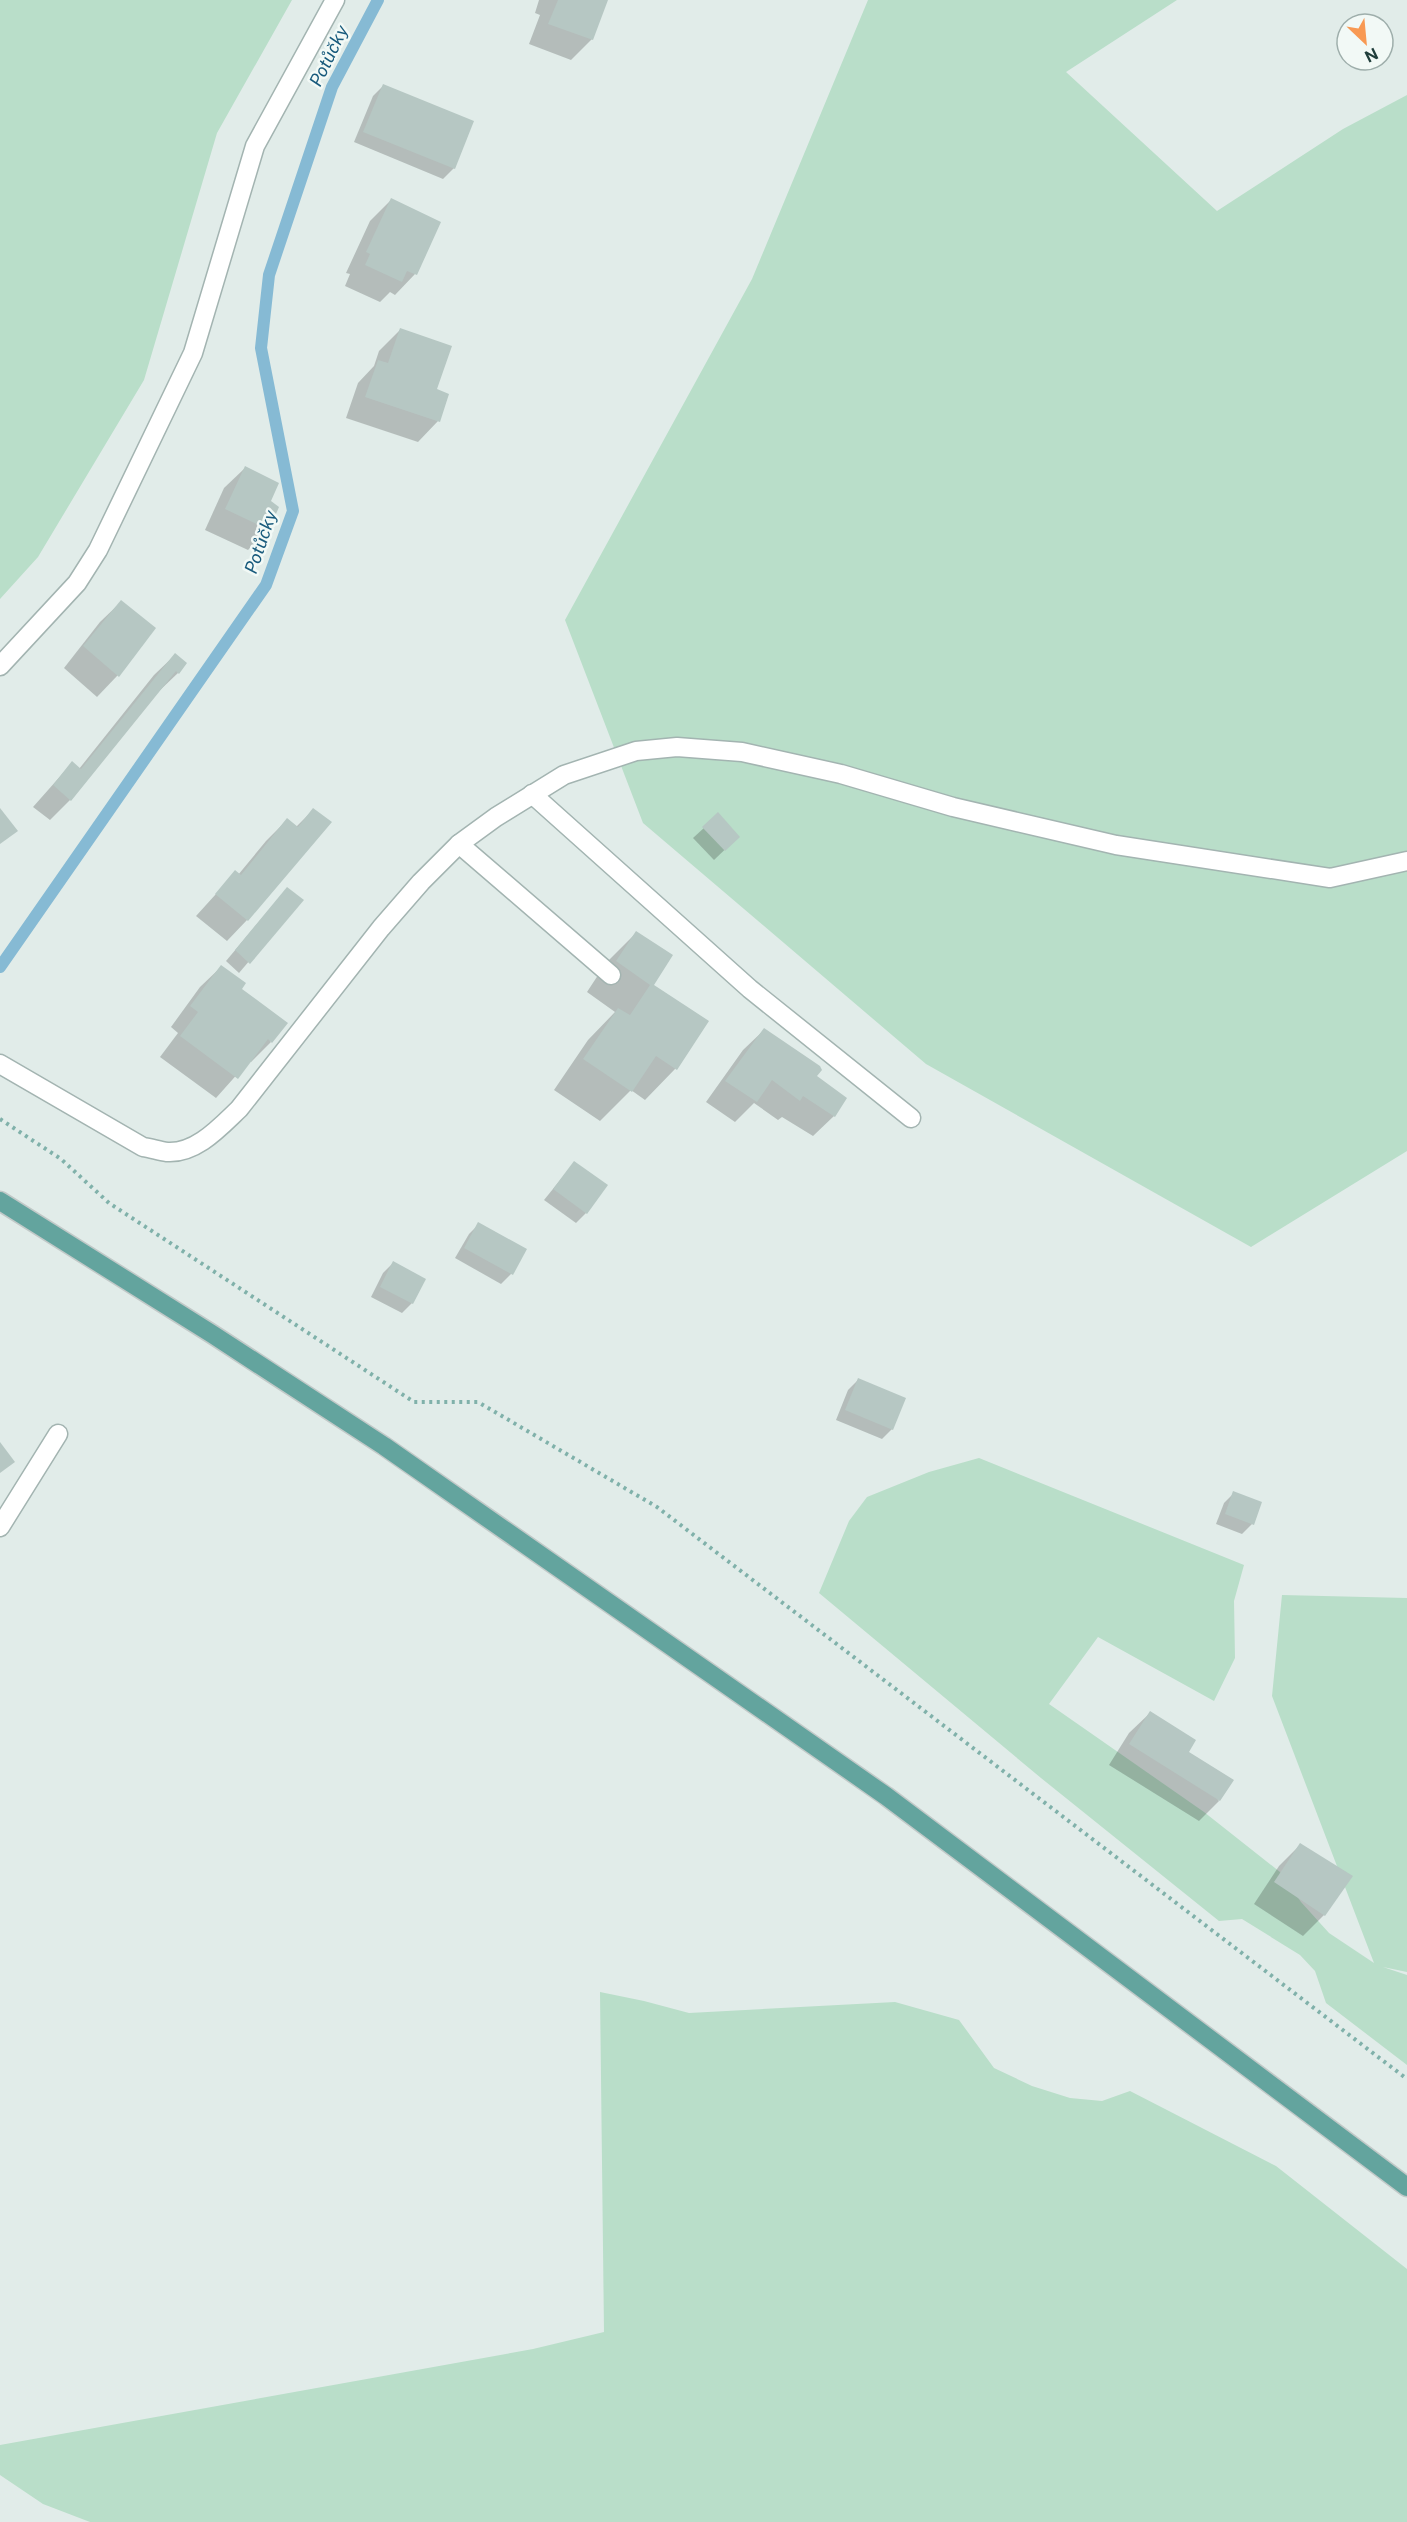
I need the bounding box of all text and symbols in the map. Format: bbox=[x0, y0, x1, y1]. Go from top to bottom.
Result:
north arrow bbox=[1335, 12, 1395, 72]
water label: Potůčky bbox=[305, 21, 353, 90]
text: N bbox=[1362, 44, 1381, 66]
water label: Potůčky bbox=[240, 507, 281, 576]

